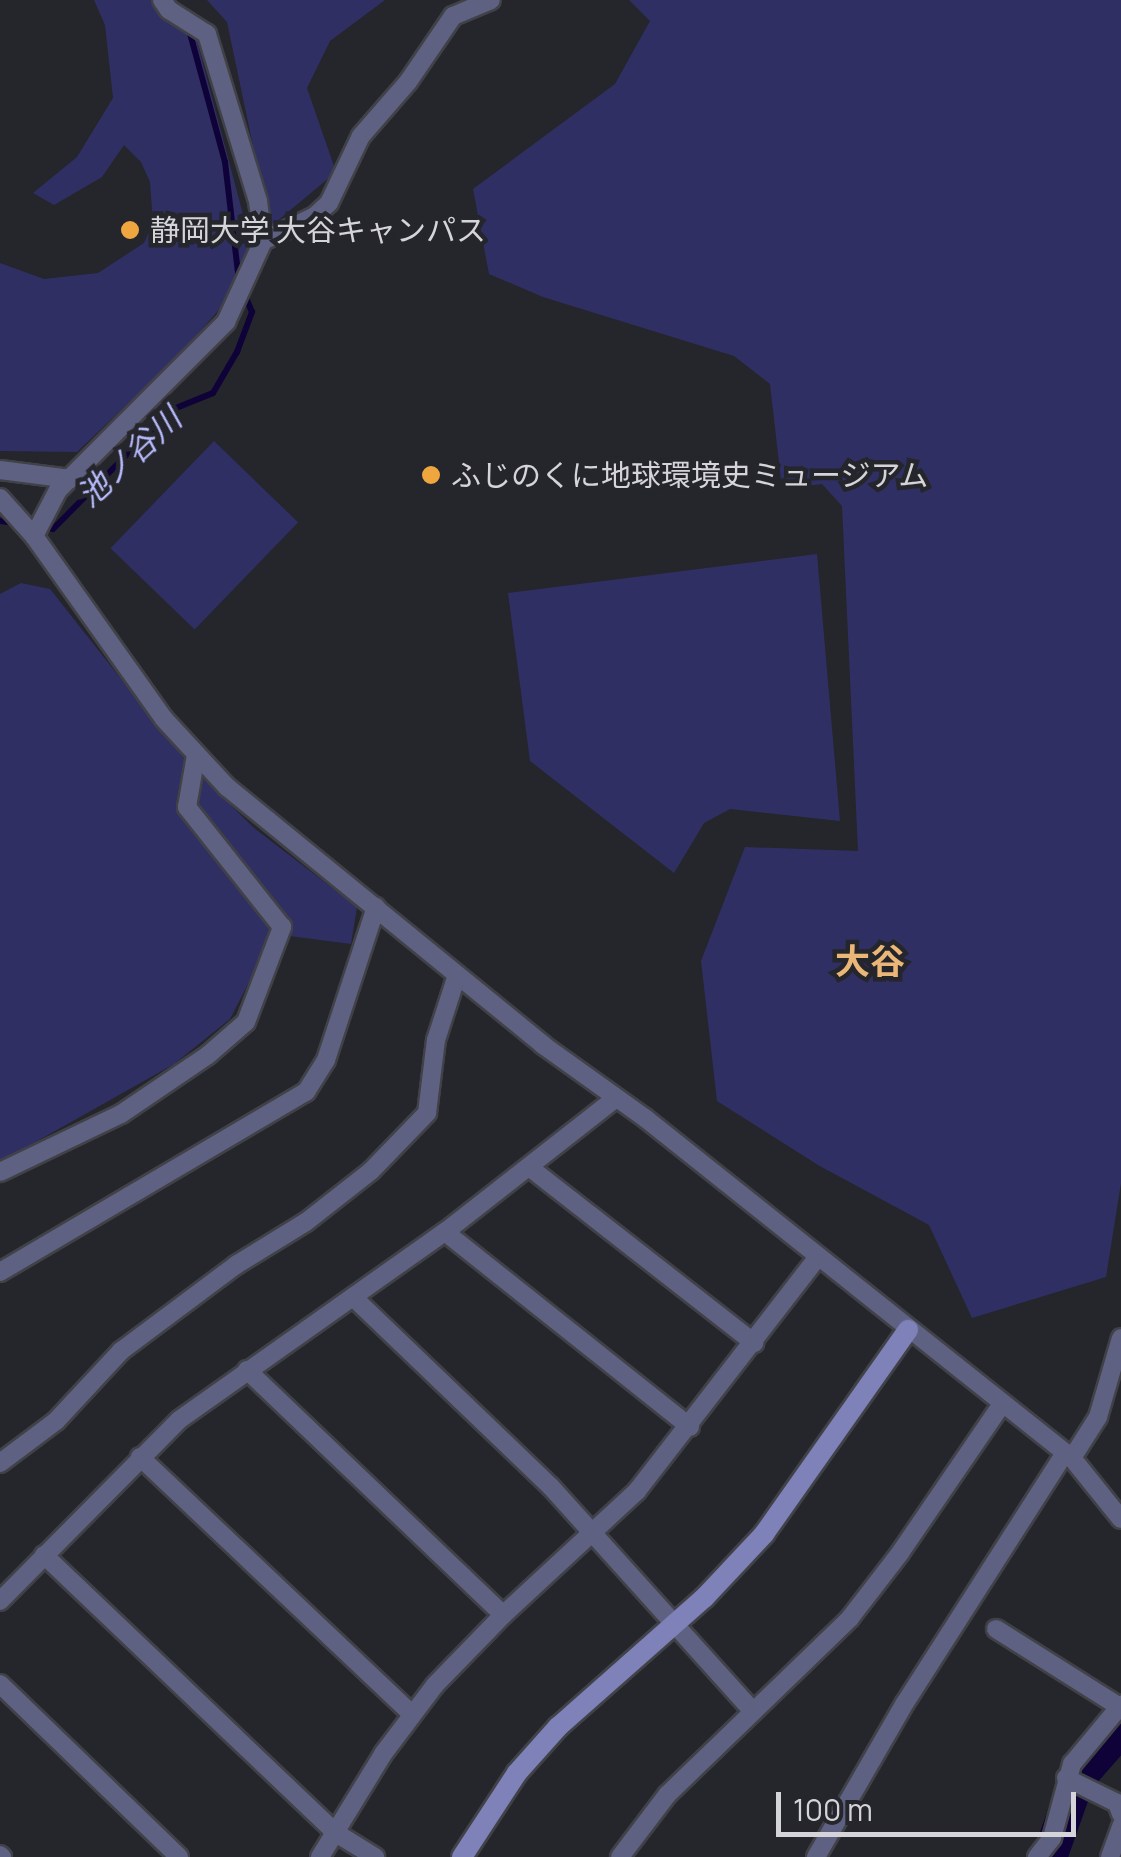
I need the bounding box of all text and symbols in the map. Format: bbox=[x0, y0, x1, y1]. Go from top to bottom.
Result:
place label: 静岡大学 大谷キャンパス bbox=[150, 212, 486, 248]
marker: 静岡大学 大谷キャンパス bbox=[119, 219, 141, 241]
water label: 池ノ谷川 bbox=[69, 399, 189, 515]
place label: ふじのくに地球環境史ミュージアム bbox=[451, 457, 931, 493]
marker: ふじのくに地球環境史ミュージアム bbox=[420, 464, 442, 486]
district label: 大谷 bbox=[835, 940, 905, 982]
scale bar bbox=[781, 1772, 1081, 1834]
text: 100 m bbox=[793, 1789, 873, 1830]

